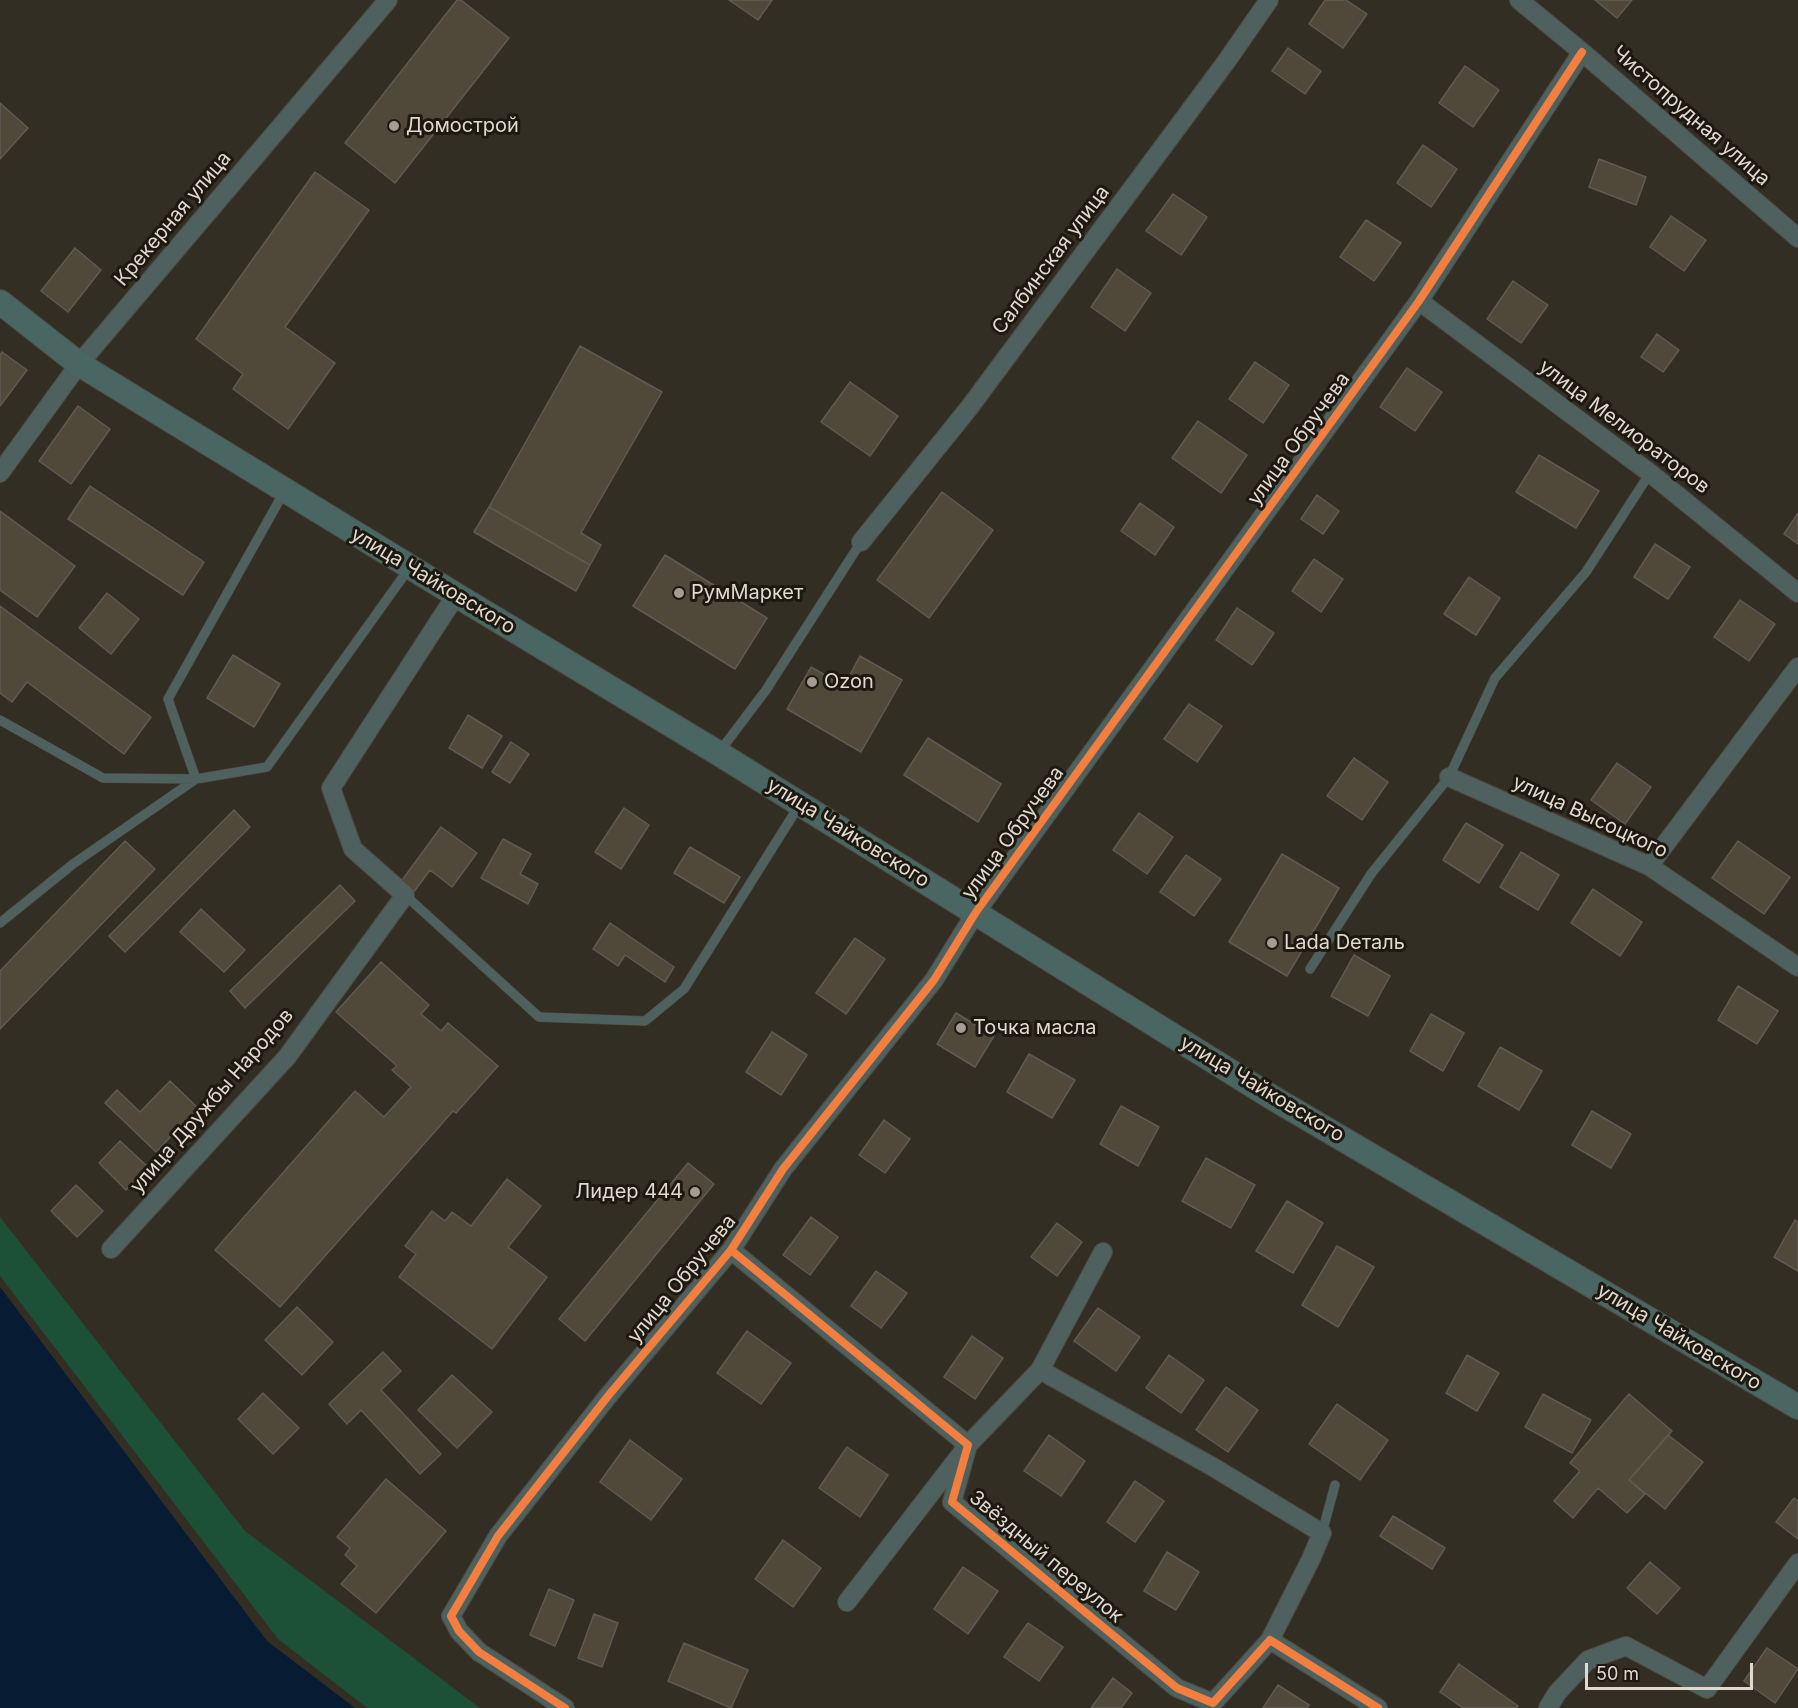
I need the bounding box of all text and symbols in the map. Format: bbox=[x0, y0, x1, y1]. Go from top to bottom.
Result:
street label: Чистопрудная улица bbox=[1607, 41, 1775, 191]
place label: Домострой bbox=[406, 114, 519, 138]
marker: Домострой bbox=[387, 119, 401, 133]
street label: Крекерная улица bbox=[110, 147, 236, 291]
street label: Салбинская улица bbox=[987, 181, 1115, 339]
street label: улица Мелиораторов bbox=[1534, 355, 1714, 499]
street label: улица Обручева bbox=[1243, 368, 1355, 510]
street label: улица Чайковского bbox=[347, 522, 519, 640]
place label: РумМаркет bbox=[691, 581, 803, 605]
marker: РумМаркет bbox=[672, 586, 686, 600]
place label: Ozon bbox=[824, 670, 874, 694]
marker: Ozon bbox=[805, 675, 819, 689]
street label: улица Обручева bbox=[957, 762, 1069, 904]
street label: улица Высоцкого bbox=[1509, 771, 1671, 863]
street label: улица Чайковского bbox=[762, 773, 934, 893]
place label: Lada Dеталь bbox=[1284, 931, 1405, 955]
marker: Lada Dеталь bbox=[1265, 936, 1279, 950]
street label: улица Дружбы Народов bbox=[125, 1004, 299, 1198]
place label: Точка масла bbox=[973, 1016, 1097, 1040]
marker: Точка масла bbox=[954, 1021, 968, 1035]
street label: улица Чайковского bbox=[1176, 1030, 1348, 1148]
place label: Лидер 444 bbox=[575, 1180, 683, 1204]
marker: Лидер 444 bbox=[688, 1185, 702, 1199]
street label: улица Обручева bbox=[623, 1210, 741, 1348]
street label: улица Чайковского bbox=[1593, 1278, 1765, 1396]
street label: Звёздный переулок bbox=[964, 1486, 1128, 1628]
scale bar bbox=[1588, 1651, 1756, 1689]
text: 50 m bbox=[1596, 1663, 1639, 1684]

